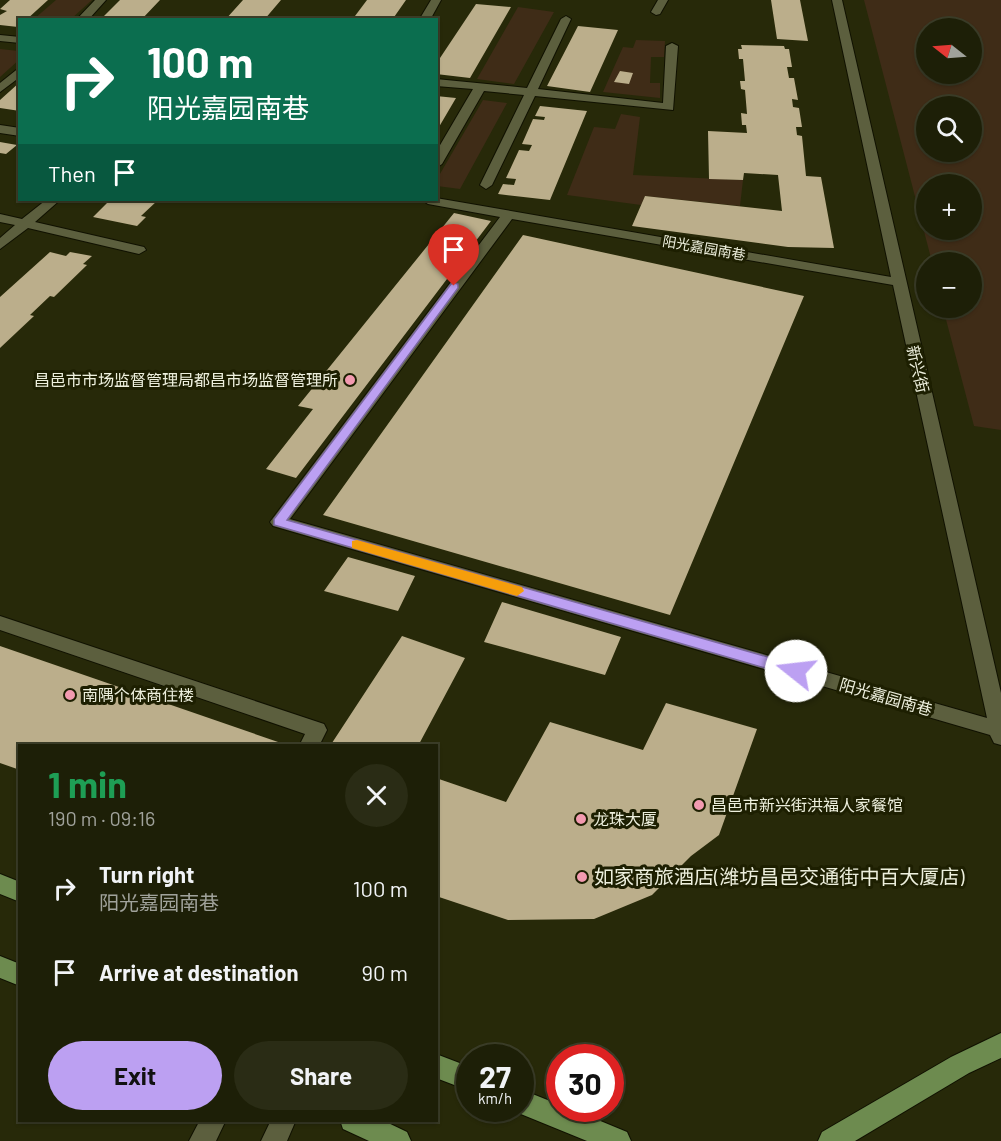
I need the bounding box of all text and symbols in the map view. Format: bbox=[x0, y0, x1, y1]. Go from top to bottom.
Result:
north arrow bbox=[916, 18, 982, 84]
map controls bbox=[916, 18, 982, 318]
text: 100 m bbox=[147, 36, 253, 86]
icon: right bbox=[48, 42, 126, 120]
text: 阳光嘉园南巷 bbox=[147, 91, 309, 123]
button: search bbox=[916, 96, 982, 162]
icon: arrive bbox=[108, 156, 141, 189]
text: Then bbox=[48, 160, 96, 186]
button: + bbox=[916, 174, 982, 240]
pin bbox=[428, 224, 479, 286]
street label: 阳光嘉园南巷 bbox=[661, 232, 747, 263]
icon: arrive bbox=[437, 233, 470, 266]
button: − bbox=[916, 252, 982, 318]
street label: 新兴街 bbox=[904, 343, 933, 394]
place label: 昌邑市市场监督管理局都昌市场监督管理所 bbox=[34, 370, 338, 389]
marker: 昌邑市市场监督管理局都昌市场监督管理所 bbox=[343, 373, 357, 387]
position arrow bbox=[764, 639, 828, 703]
street label: 阳光嘉园南巷 bbox=[837, 674, 935, 719]
place label: 南隅个体商住楼 bbox=[82, 685, 194, 704]
marker: 南隅个体商住楼 bbox=[63, 688, 77, 702]
text: 1 min bbox=[48, 762, 127, 805]
button: close bbox=[345, 764, 408, 827]
place label: 昌邑市新兴街洪福人家餐馆 bbox=[711, 795, 903, 814]
marker: 昌邑市新兴街洪福人家餐馆 bbox=[692, 798, 706, 812]
text: 190 m · 09:16 bbox=[48, 806, 155, 830]
place label: 龙珠大厦 bbox=[593, 809, 657, 828]
marker: 龙珠大厦 bbox=[574, 812, 588, 826]
text: Turn right bbox=[99, 861, 194, 887]
place label: 如家商旅酒店(潍坊昌邑交通街中百大厦店) bbox=[594, 864, 965, 888]
marker: 如家商旅酒店(潍坊昌邑交通街中百大厦店) bbox=[575, 870, 589, 884]
icon: right bbox=[48, 872, 81, 905]
text: 100 m bbox=[353, 875, 408, 901]
text: 阳光嘉园南巷 bbox=[99, 890, 219, 914]
icon: arrive bbox=[48, 956, 81, 989]
text: Arrive at destination bbox=[99, 959, 298, 985]
text: 90 m bbox=[362, 959, 408, 985]
button: Exit bbox=[48, 1041, 222, 1110]
button: Share bbox=[234, 1041, 408, 1110]
speed limit sign: 30 bbox=[546, 1044, 624, 1122]
text: 27 bbox=[479, 1058, 511, 1094]
text: km/h bbox=[478, 1089, 512, 1107]

